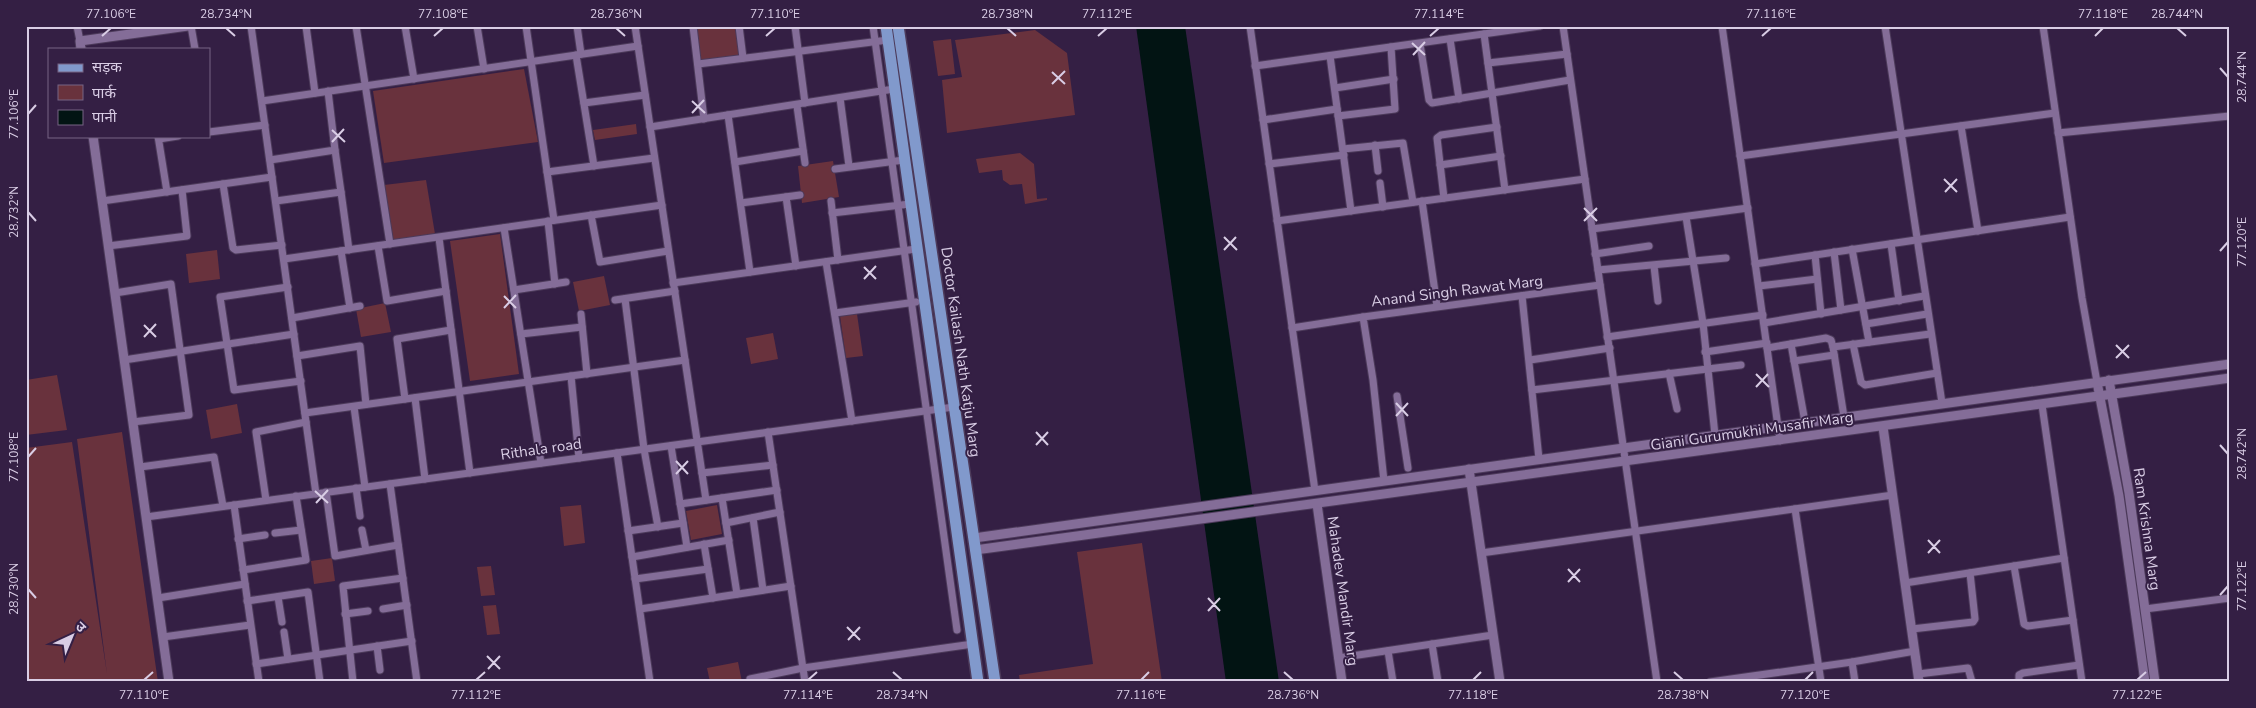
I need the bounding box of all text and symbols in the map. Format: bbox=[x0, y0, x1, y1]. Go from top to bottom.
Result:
text: 77.106°E bbox=[86, 6, 136, 22]
text: 28.734°N bbox=[200, 6, 252, 22]
text: 77.108°E bbox=[418, 6, 468, 22]
text: 28.736°N bbox=[590, 6, 642, 22]
text: 77.110°E bbox=[750, 6, 800, 22]
text: 28.738°N bbox=[981, 6, 1033, 22]
text: 77.112°E bbox=[1082, 6, 1132, 22]
text: 77.114°E bbox=[1414, 6, 1464, 22]
text: 77.116°E bbox=[1746, 6, 1796, 22]
text: 77.118°E bbox=[2078, 6, 2128, 22]
text: 28.744°N bbox=[2151, 6, 2203, 22]
legend bbox=[48, 48, 210, 138]
text: 28.744°N bbox=[2234, 51, 2250, 103]
text: सड़क bbox=[92, 57, 122, 77]
text: पार्क bbox=[92, 83, 116, 103]
text: 77.106°E bbox=[6, 89, 22, 139]
text: पानी bbox=[92, 107, 118, 127]
text: 28.732°N bbox=[6, 186, 22, 238]
text: 77.120°E bbox=[2234, 217, 2250, 267]
street label: Doctor Kailash Nath Katju Marg bbox=[936, 246, 986, 458]
street label: Anand Singh Rawat Marg bbox=[1370, 271, 1544, 311]
street label: Giani Gurumukhi Musafir Marg bbox=[1649, 407, 1855, 455]
text: 28.742°N bbox=[2234, 428, 2250, 480]
text: 77.108°E bbox=[6, 432, 22, 482]
street label: Rithala road bbox=[499, 433, 583, 465]
street label: Ram Krishna Marg bbox=[2128, 466, 2166, 592]
street label: Mahadev Mandir Marg bbox=[1323, 515, 1363, 667]
text: 77.122°E bbox=[2234, 561, 2250, 611]
text: 28.730°N bbox=[6, 563, 22, 615]
north arrow bbox=[48, 610, 98, 660]
text: उ bbox=[71, 617, 91, 637]
text: 77.110°E bbox=[119, 687, 169, 703]
text: 77.112°E bbox=[451, 687, 501, 703]
text: 77.114°E bbox=[783, 687, 833, 703]
text: 28.734°N bbox=[876, 687, 928, 703]
text: 77.116°E bbox=[1116, 687, 1166, 703]
text: 28.736°N bbox=[1267, 687, 1319, 703]
text: 77.118°E bbox=[1448, 687, 1498, 703]
text: 28.738°N bbox=[1657, 687, 1709, 703]
text: 77.120°E bbox=[1780, 687, 1830, 703]
text: 77.122°E bbox=[2112, 687, 2162, 703]

